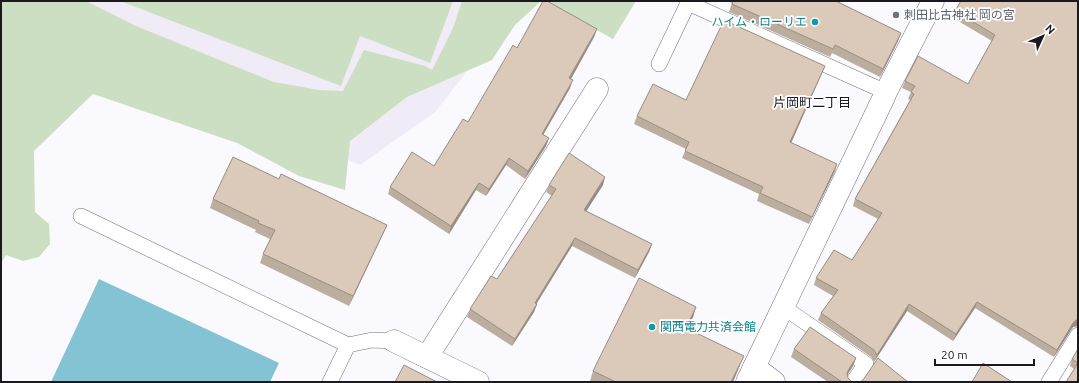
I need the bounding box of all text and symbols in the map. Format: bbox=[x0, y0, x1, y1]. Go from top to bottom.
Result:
place label: 刺田比古神社 岡の宮 bbox=[904, 8, 1015, 21]
marker: 刺田比古神社 岡の宮 bbox=[891, 10, 901, 20]
place label: ハイム・ローリエ bbox=[711, 15, 807, 28]
north arrow bbox=[1023, 16, 1063, 56]
marker: ハイム・ローリエ bbox=[810, 17, 820, 27]
text: N bbox=[1043, 22, 1057, 36]
district label: 片岡町二丁目 bbox=[773, 95, 851, 109]
place label: 関西電力共済会館 bbox=[660, 320, 756, 333]
marker: 関西電力共済会館 bbox=[647, 322, 657, 332]
scale bar bbox=[935, 341, 1034, 367]
text: 20 m bbox=[941, 348, 968, 361]

